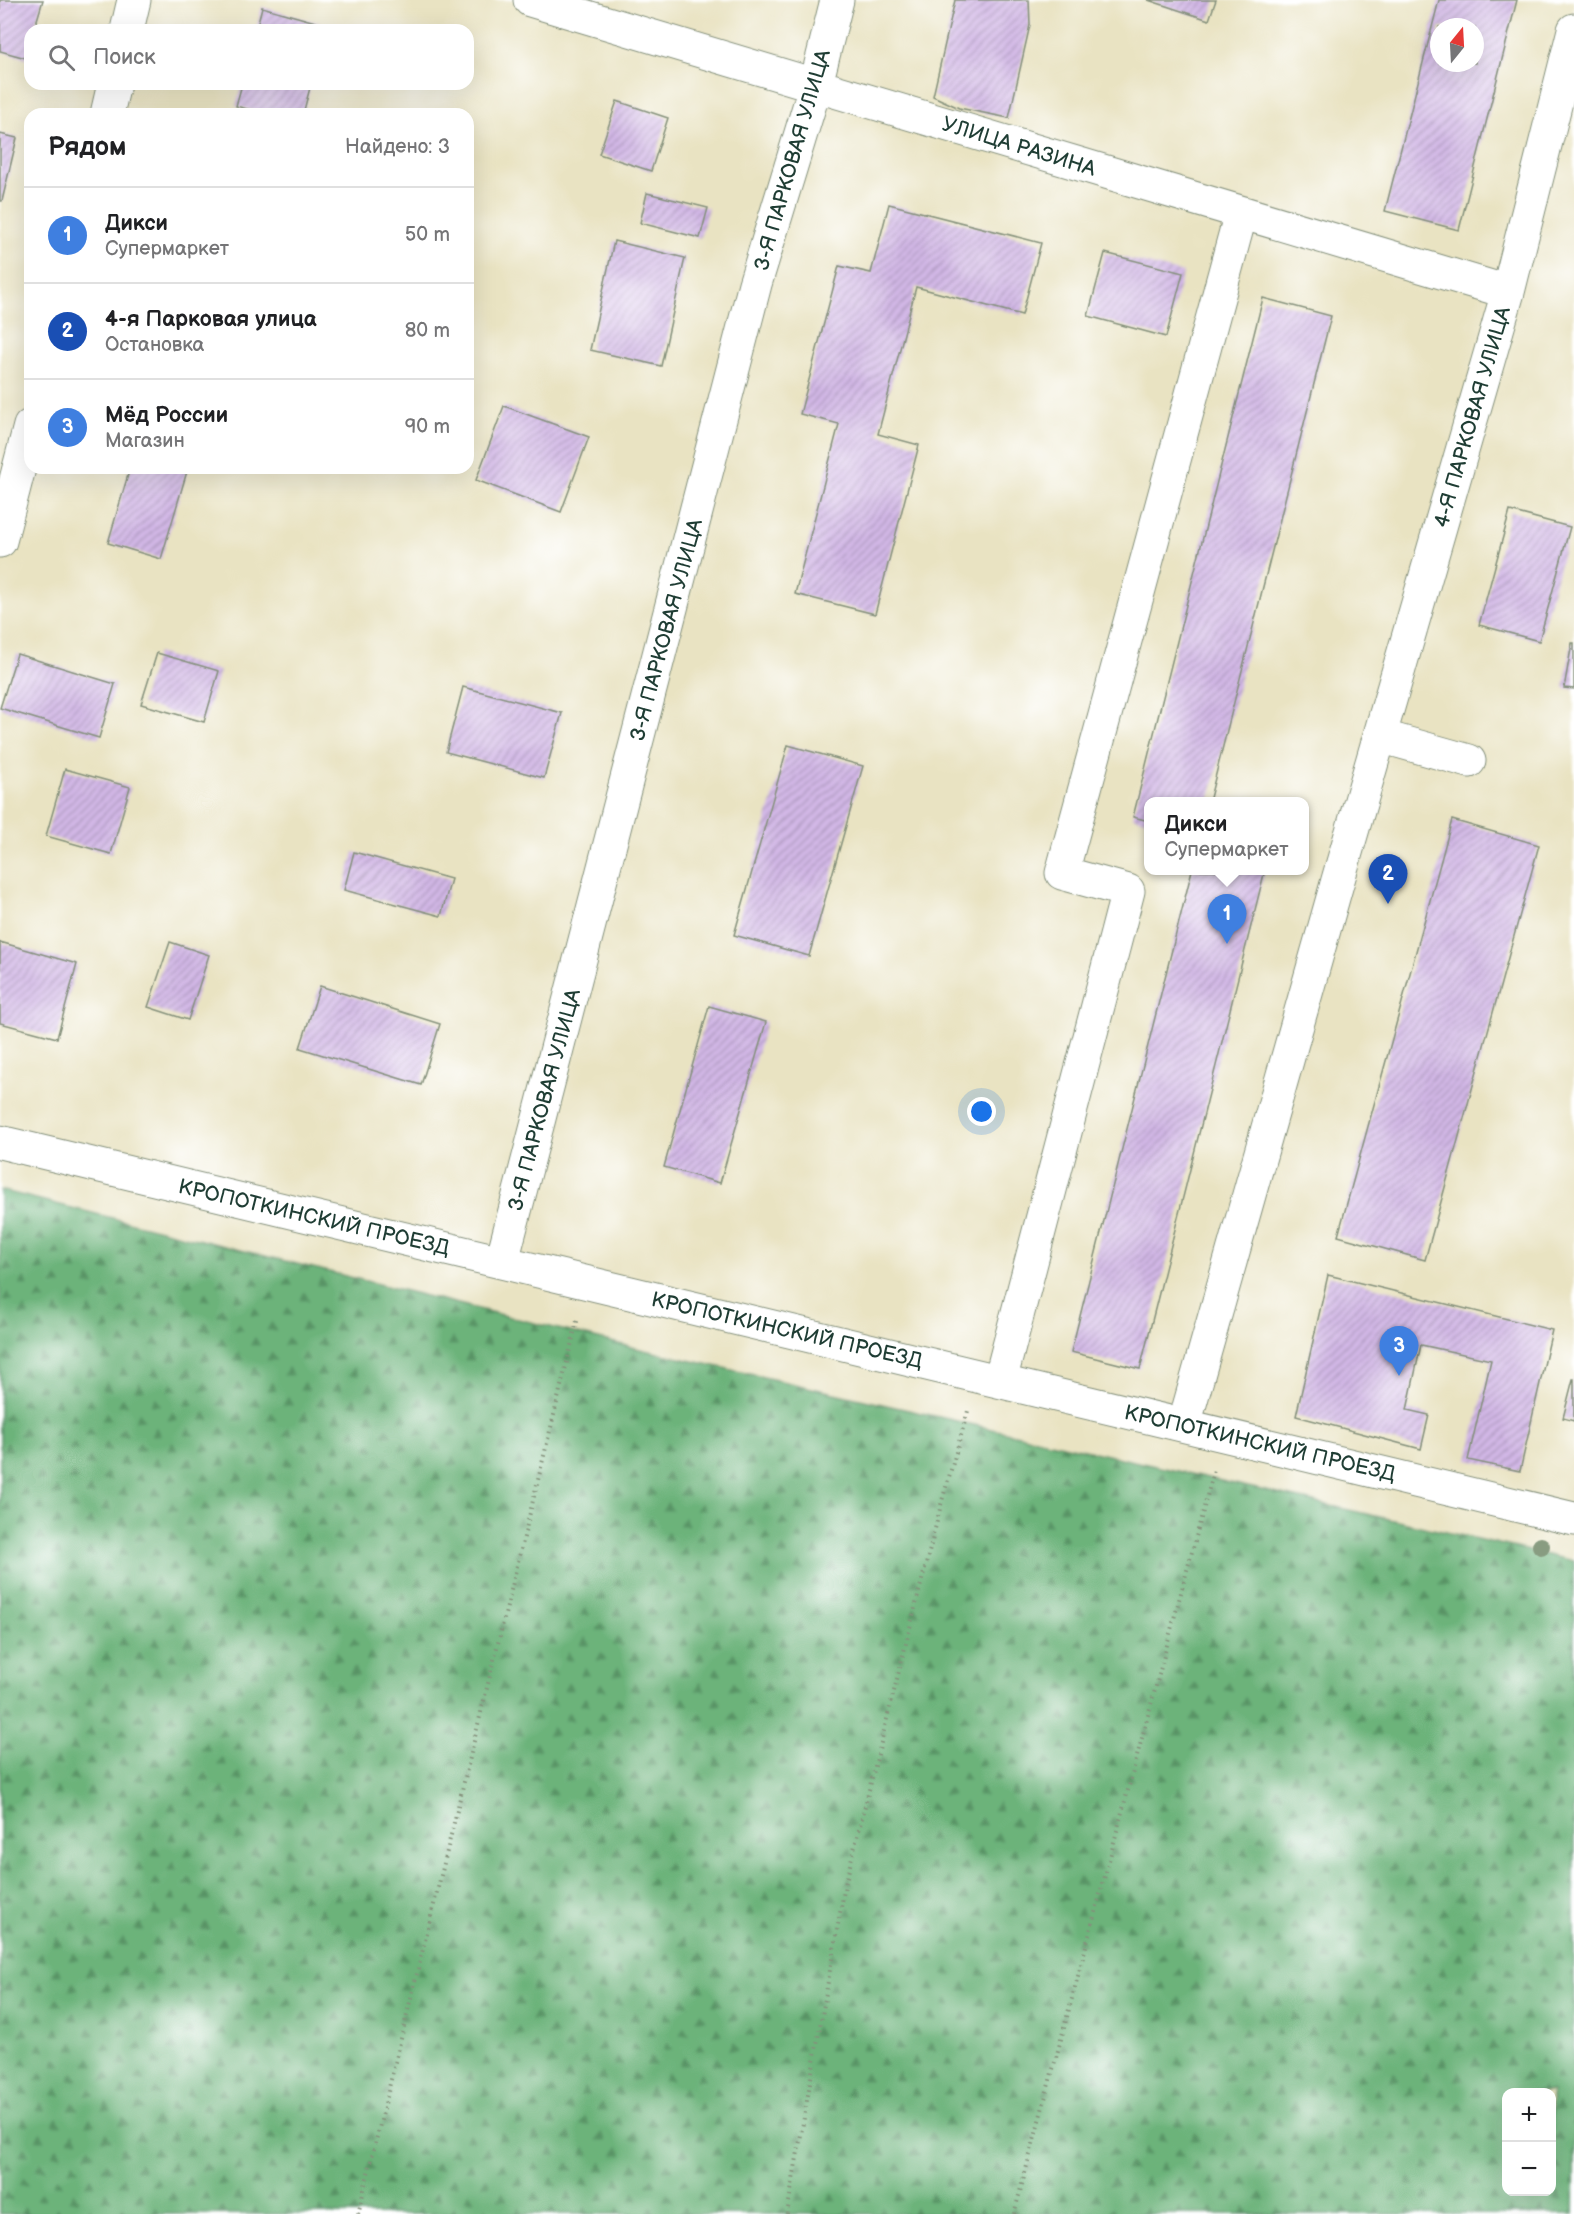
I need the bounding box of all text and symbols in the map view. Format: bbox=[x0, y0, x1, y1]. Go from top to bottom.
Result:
north arrow bbox=[1430, 18, 1484, 72]
search box bbox=[24, 24, 474, 90]
icon: search bbox=[45, 41, 78, 74]
text: Поиск bbox=[93, 44, 156, 71]
street label: 3-Я ПАРКОВАЯ УЛИЦА bbox=[749, 46, 836, 274]
street label: УЛИЦА РАЗИНА bbox=[939, 111, 1099, 182]
text: Рядом bbox=[48, 132, 126, 163]
text: Найдено: 3 bbox=[345, 135, 450, 159]
text: Дикси bbox=[105, 210, 168, 237]
text: 1 bbox=[63, 223, 72, 247]
text: 50 m bbox=[405, 223, 450, 247]
text: Супермаркет bbox=[105, 237, 229, 261]
street label: 4-Я ПАРКОВАЯ УЛИЦА bbox=[1429, 303, 1516, 531]
text: 4-я Парковая улица bbox=[105, 306, 317, 333]
text: 2 bbox=[62, 319, 73, 343]
text: 80 m bbox=[405, 319, 450, 343]
text: Остановка bbox=[105, 333, 204, 357]
text: Мёд России bbox=[105, 402, 228, 429]
text: 3 bbox=[62, 415, 73, 439]
text: 90 m bbox=[405, 415, 450, 439]
text: Магазин bbox=[105, 429, 185, 453]
street label: 3-Я ПАРКОВАЯ УЛИЦА bbox=[625, 516, 708, 744]
popup bbox=[1144, 797, 1309, 875]
text: Дикси bbox=[1164, 811, 1227, 838]
text: Супермаркет bbox=[1164, 838, 1289, 862]
pin: 2 bbox=[1368, 854, 1408, 904]
pin: 1 bbox=[1208, 894, 1246, 944]
street label: 3-Я ПАРКОВАЯ УЛИЦА bbox=[503, 986, 586, 1214]
your location bbox=[967, 1097, 996, 1126]
street label: КРОПОТКИНСКИЙ ПРОЕЗД bbox=[176, 1174, 452, 1261]
street label: КРОПОТКИНСКИЙ ПРОЕЗД bbox=[649, 1287, 925, 1374]
pin: 3 bbox=[1380, 1326, 1418, 1376]
street label: КРОПОТКИНСКИЙ ПРОЕЗД bbox=[1122, 1400, 1398, 1487]
map controls bbox=[1502, 2088, 1556, 2196]
button: + bbox=[1502, 2088, 1556, 2142]
button: − bbox=[1502, 2142, 1556, 2196]

